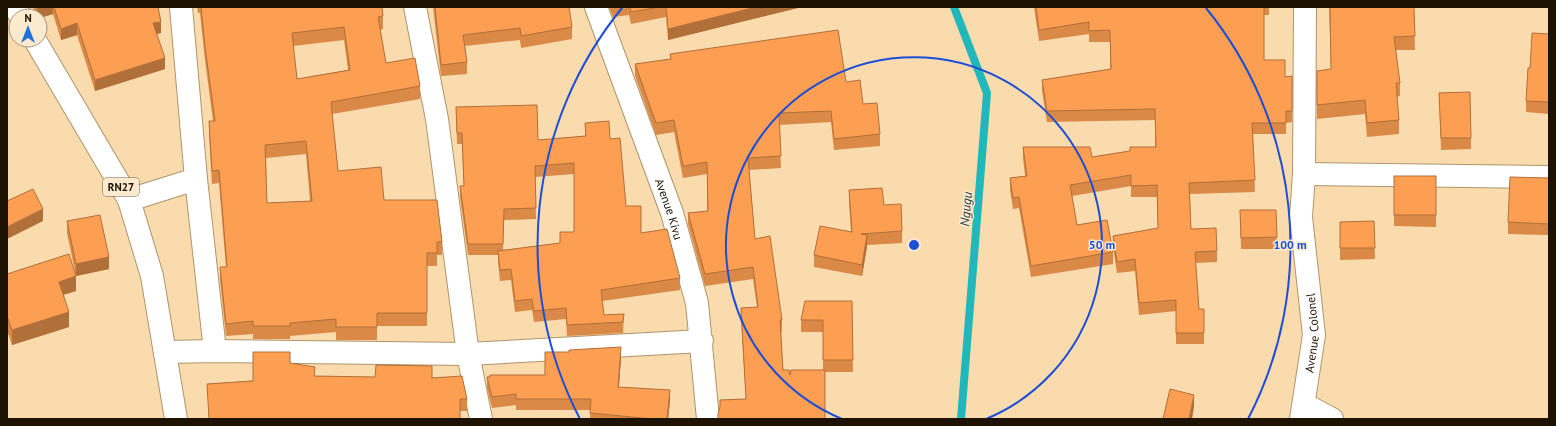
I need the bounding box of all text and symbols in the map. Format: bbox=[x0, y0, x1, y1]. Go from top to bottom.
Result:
north arrow bbox=[8, 8, 48, 48]
text: N bbox=[24, 11, 32, 25]
street label: Avenue Kivu bbox=[652, 176, 687, 241]
road number: RN27 bbox=[103, 178, 139, 196]
water label: Ngugu bbox=[956, 191, 976, 227]
text: 50 m bbox=[1089, 237, 1115, 252]
text: 100 m bbox=[1273, 237, 1307, 252]
centre of rings bbox=[907, 238, 921, 252]
street label: Avenue Colonel bbox=[1301, 292, 1321, 374]

